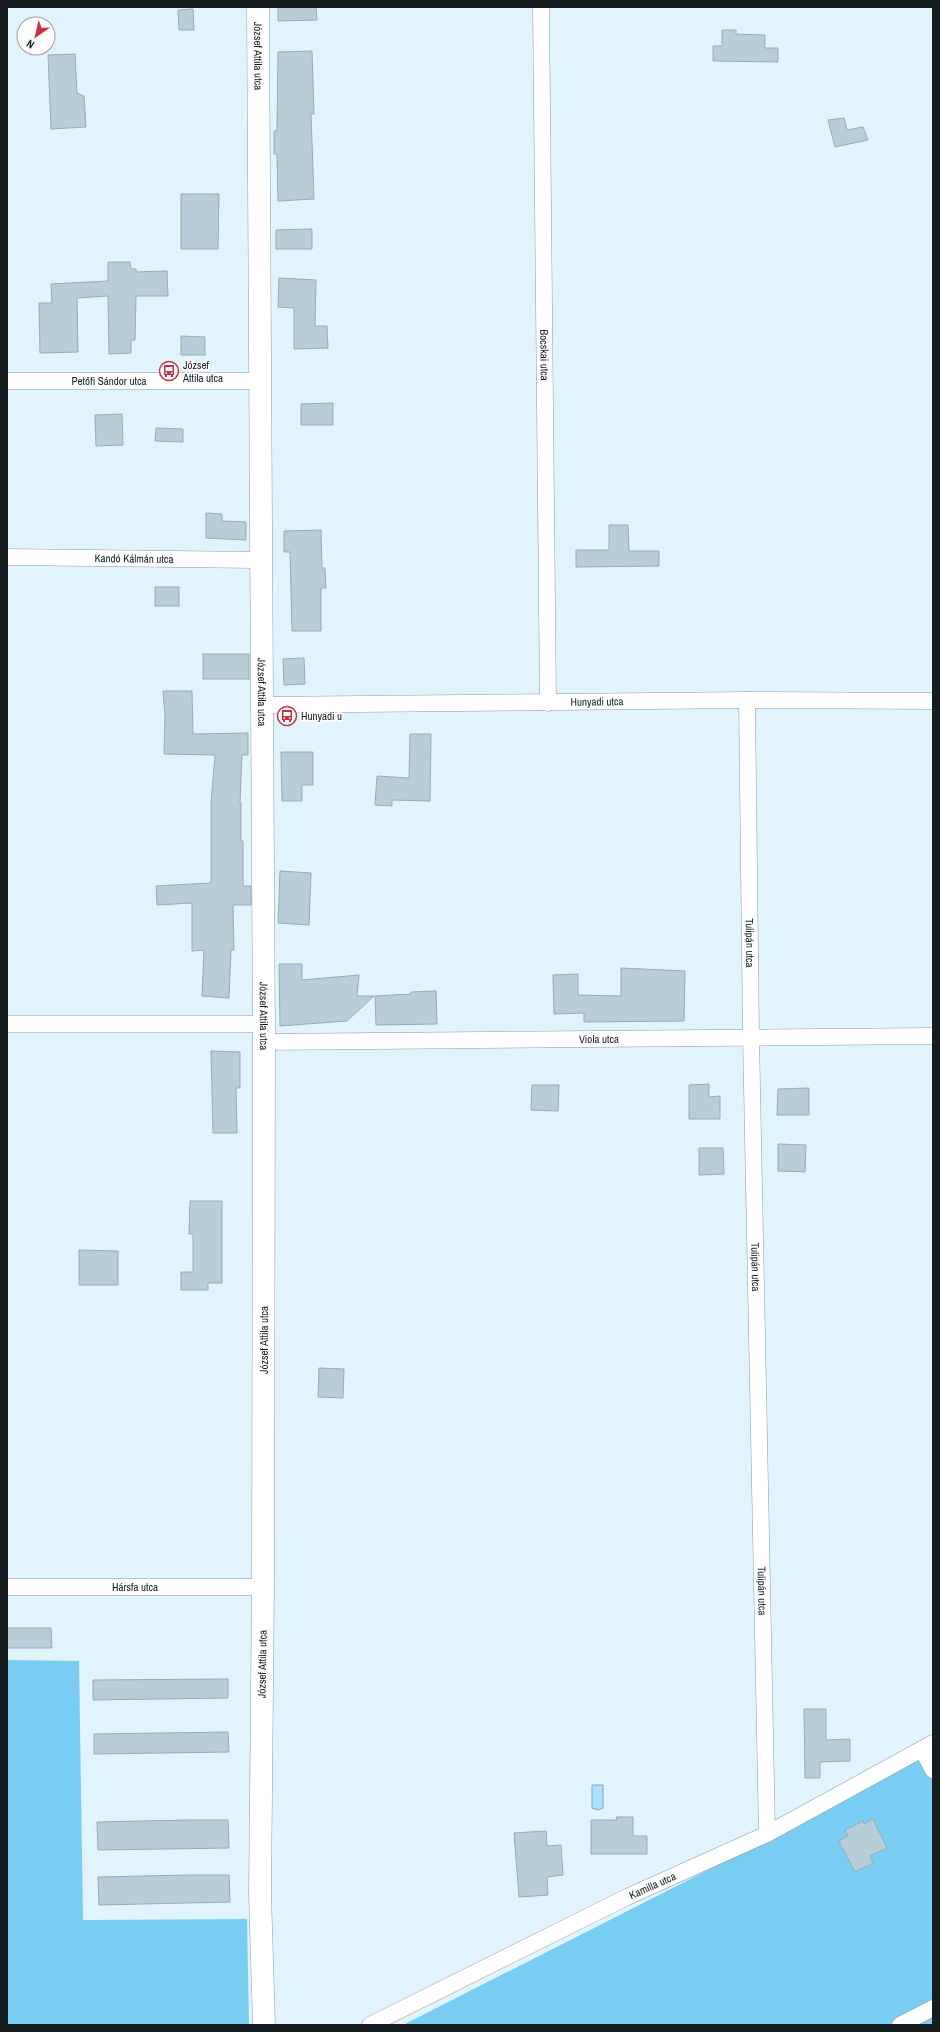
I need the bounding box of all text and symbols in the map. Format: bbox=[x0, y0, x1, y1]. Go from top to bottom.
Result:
north arrow bbox=[16, 16, 56, 56]
street label: József Attila utca bbox=[251, 22, 265, 90]
text: N bbox=[24, 37, 37, 52]
street label: Bocskai utca bbox=[537, 329, 552, 381]
place label: József Attila utca bbox=[182, 358, 223, 385]
bus stop icon: József Attila utca bbox=[158, 360, 180, 382]
street label: Petőfi Sándor utca bbox=[72, 374, 146, 388]
street label: Kandó Kálmán utca bbox=[94, 551, 174, 566]
street label: József Attila utca bbox=[255, 658, 269, 726]
street label: Hunyadi utca bbox=[570, 694, 624, 709]
bus stop icon: Hunyadi u bbox=[276, 705, 298, 727]
place label: Hunyadi u bbox=[301, 709, 342, 723]
street label: Tulipán utca bbox=[743, 918, 757, 968]
street label: József Attila utca bbox=[257, 982, 271, 1050]
street label: Viola utca bbox=[579, 1032, 619, 1046]
street label: Tulipán utca bbox=[748, 1242, 763, 1292]
street label: József Attila utca bbox=[257, 1306, 271, 1374]
street label: Tulipán utca bbox=[755, 1566, 770, 1616]
street label: Hársfa utca bbox=[112, 1580, 158, 1594]
street label: József Attila utca bbox=[254, 1630, 270, 1698]
street label: Kamilla utca bbox=[627, 1869, 678, 1902]

